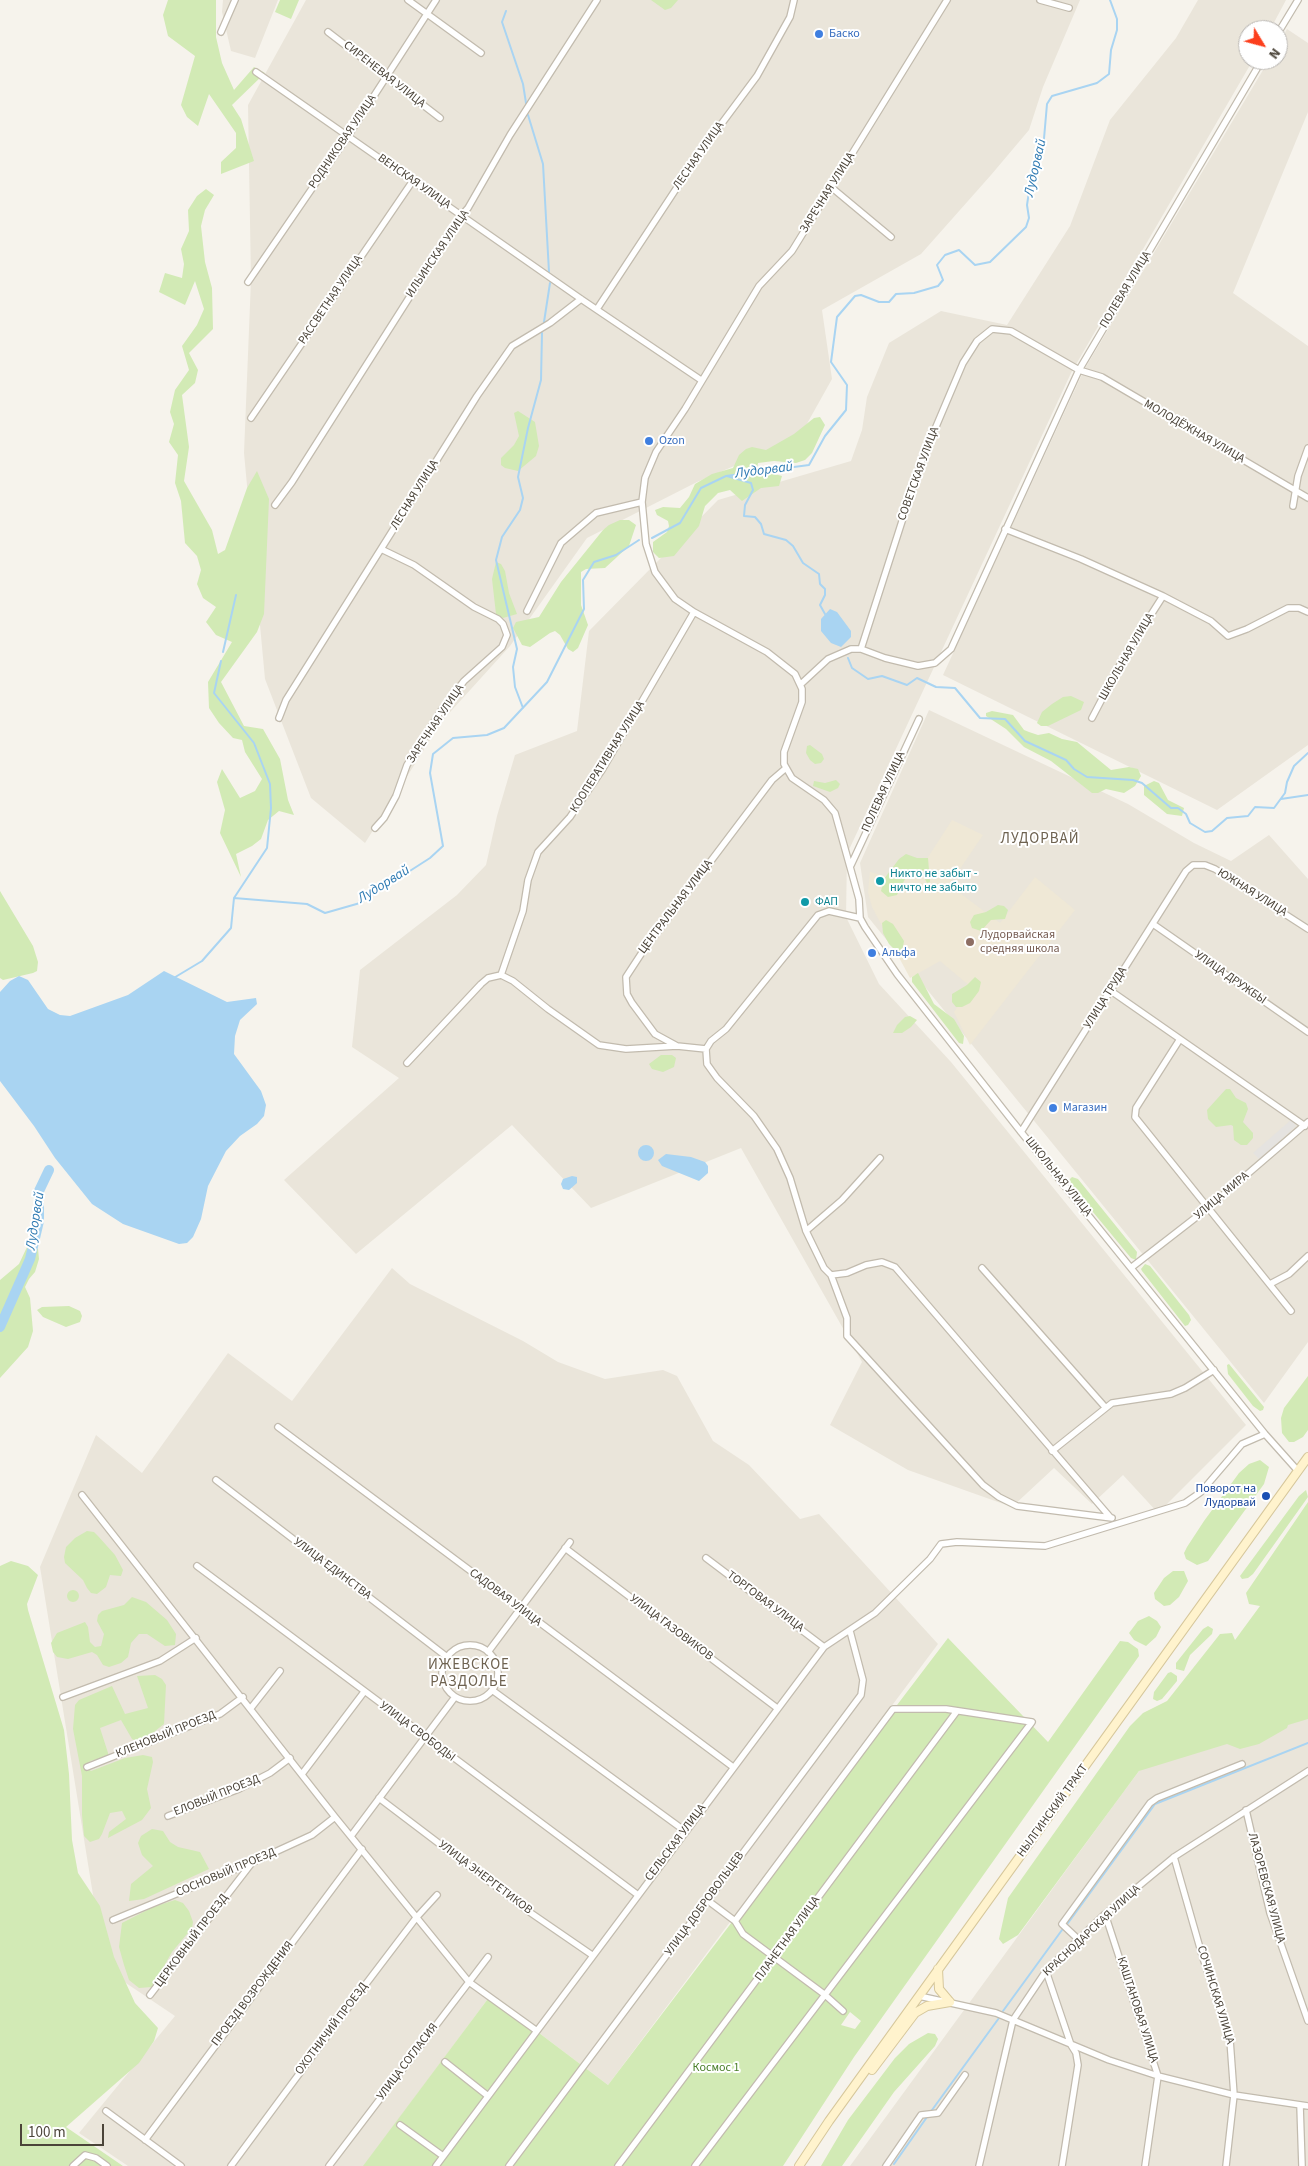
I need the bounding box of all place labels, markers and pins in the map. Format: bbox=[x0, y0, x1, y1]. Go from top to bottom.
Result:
place label: Баско bbox=[829, 27, 860, 41]
marker: Баско bbox=[813, 28, 825, 40]
place label: Ozon bbox=[659, 434, 685, 448]
marker: Ozon bbox=[643, 435, 655, 447]
place label: Никто не забыт - ничто не забыто bbox=[890, 867, 977, 895]
marker: Никто не забыт - ничто не забыто bbox=[874, 875, 886, 887]
place label: ФАП bbox=[815, 895, 838, 909]
marker: ФАП bbox=[799, 896, 811, 908]
place label: Лудорвайская средняя школа bbox=[980, 928, 1060, 956]
marker: Лудорвайская средняя школа bbox=[964, 936, 976, 948]
place label: Альфа bbox=[882, 946, 916, 960]
marker: Альфа bbox=[866, 947, 878, 959]
place label: Магазин bbox=[1063, 1101, 1107, 1115]
marker: Магазин bbox=[1047, 1102, 1059, 1114]
place label: Поворот на Лудорвай bbox=[1195, 1482, 1256, 1510]
marker: Поворот на Лудорвай bbox=[1260, 1490, 1272, 1502]

